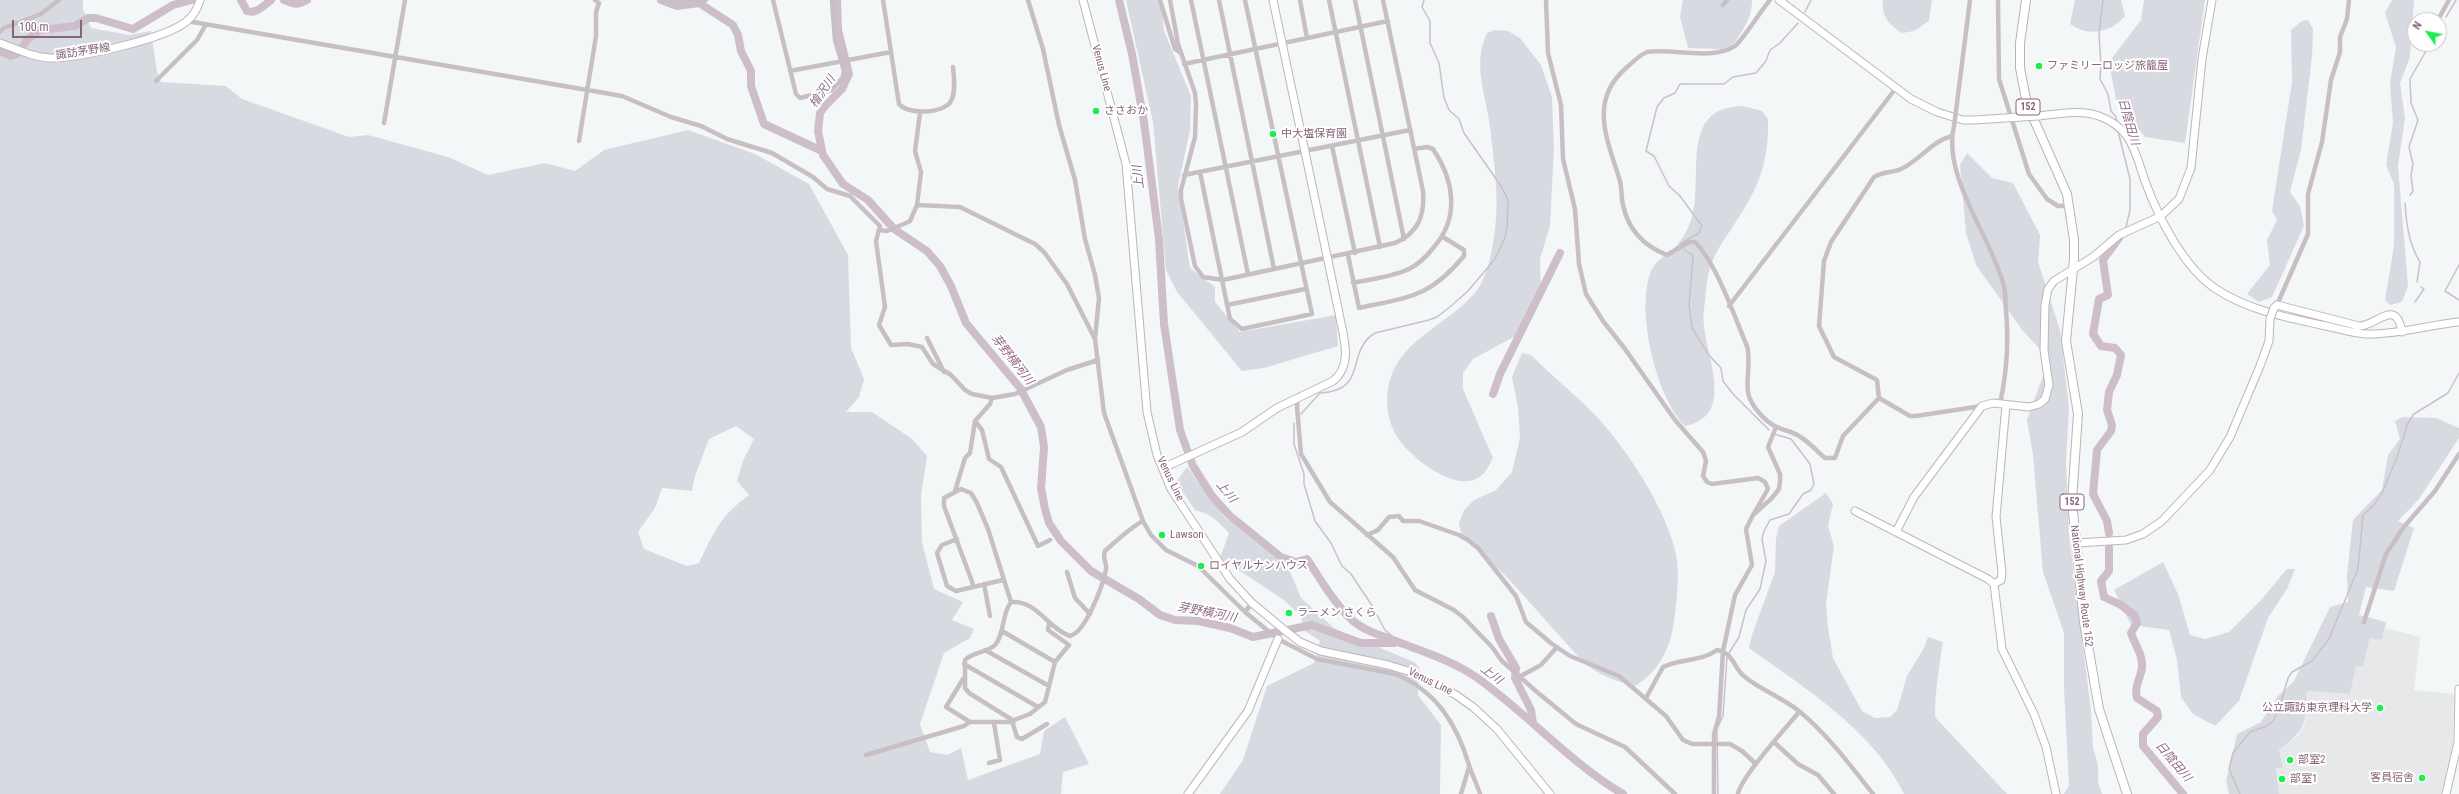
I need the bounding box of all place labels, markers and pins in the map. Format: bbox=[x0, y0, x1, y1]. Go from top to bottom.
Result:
place label: ファミリーロッジ旅籠屋 bbox=[2047, 59, 2168, 73]
marker: ファミリーロッジ旅籠屋 bbox=[2034, 61, 2044, 71]
place label: ささおか bbox=[1104, 104, 1148, 118]
marker: ささおか bbox=[1091, 106, 1101, 116]
place label: 中大塩保育園 bbox=[1281, 127, 1347, 141]
marker: 中大塩保育園 bbox=[1268, 129, 1278, 139]
place label: Lawson bbox=[1170, 528, 1204, 542]
marker: Lawson bbox=[1157, 530, 1167, 540]
place label: ロイヤルナンハウス bbox=[1209, 559, 1308, 573]
marker: ロイヤルナンハウス bbox=[1196, 561, 1206, 571]
place label: ラーメン さくら bbox=[1297, 606, 1377, 620]
marker: ラーメン さくら bbox=[1284, 608, 1294, 618]
place label: 公立諏訪東京理科大学 bbox=[2262, 701, 2372, 715]
marker: 公立諏訪東京理科大学 bbox=[2375, 703, 2385, 713]
place label: 部室2 bbox=[2298, 753, 2325, 767]
marker: 部室2 bbox=[2285, 755, 2295, 765]
place label: 客員宿舎 bbox=[2370, 771, 2414, 785]
place label: 部室1 bbox=[2290, 772, 2317, 786]
marker: 客員宿舎 bbox=[2417, 773, 2427, 783]
marker: 部室1 bbox=[2277, 774, 2287, 784]

